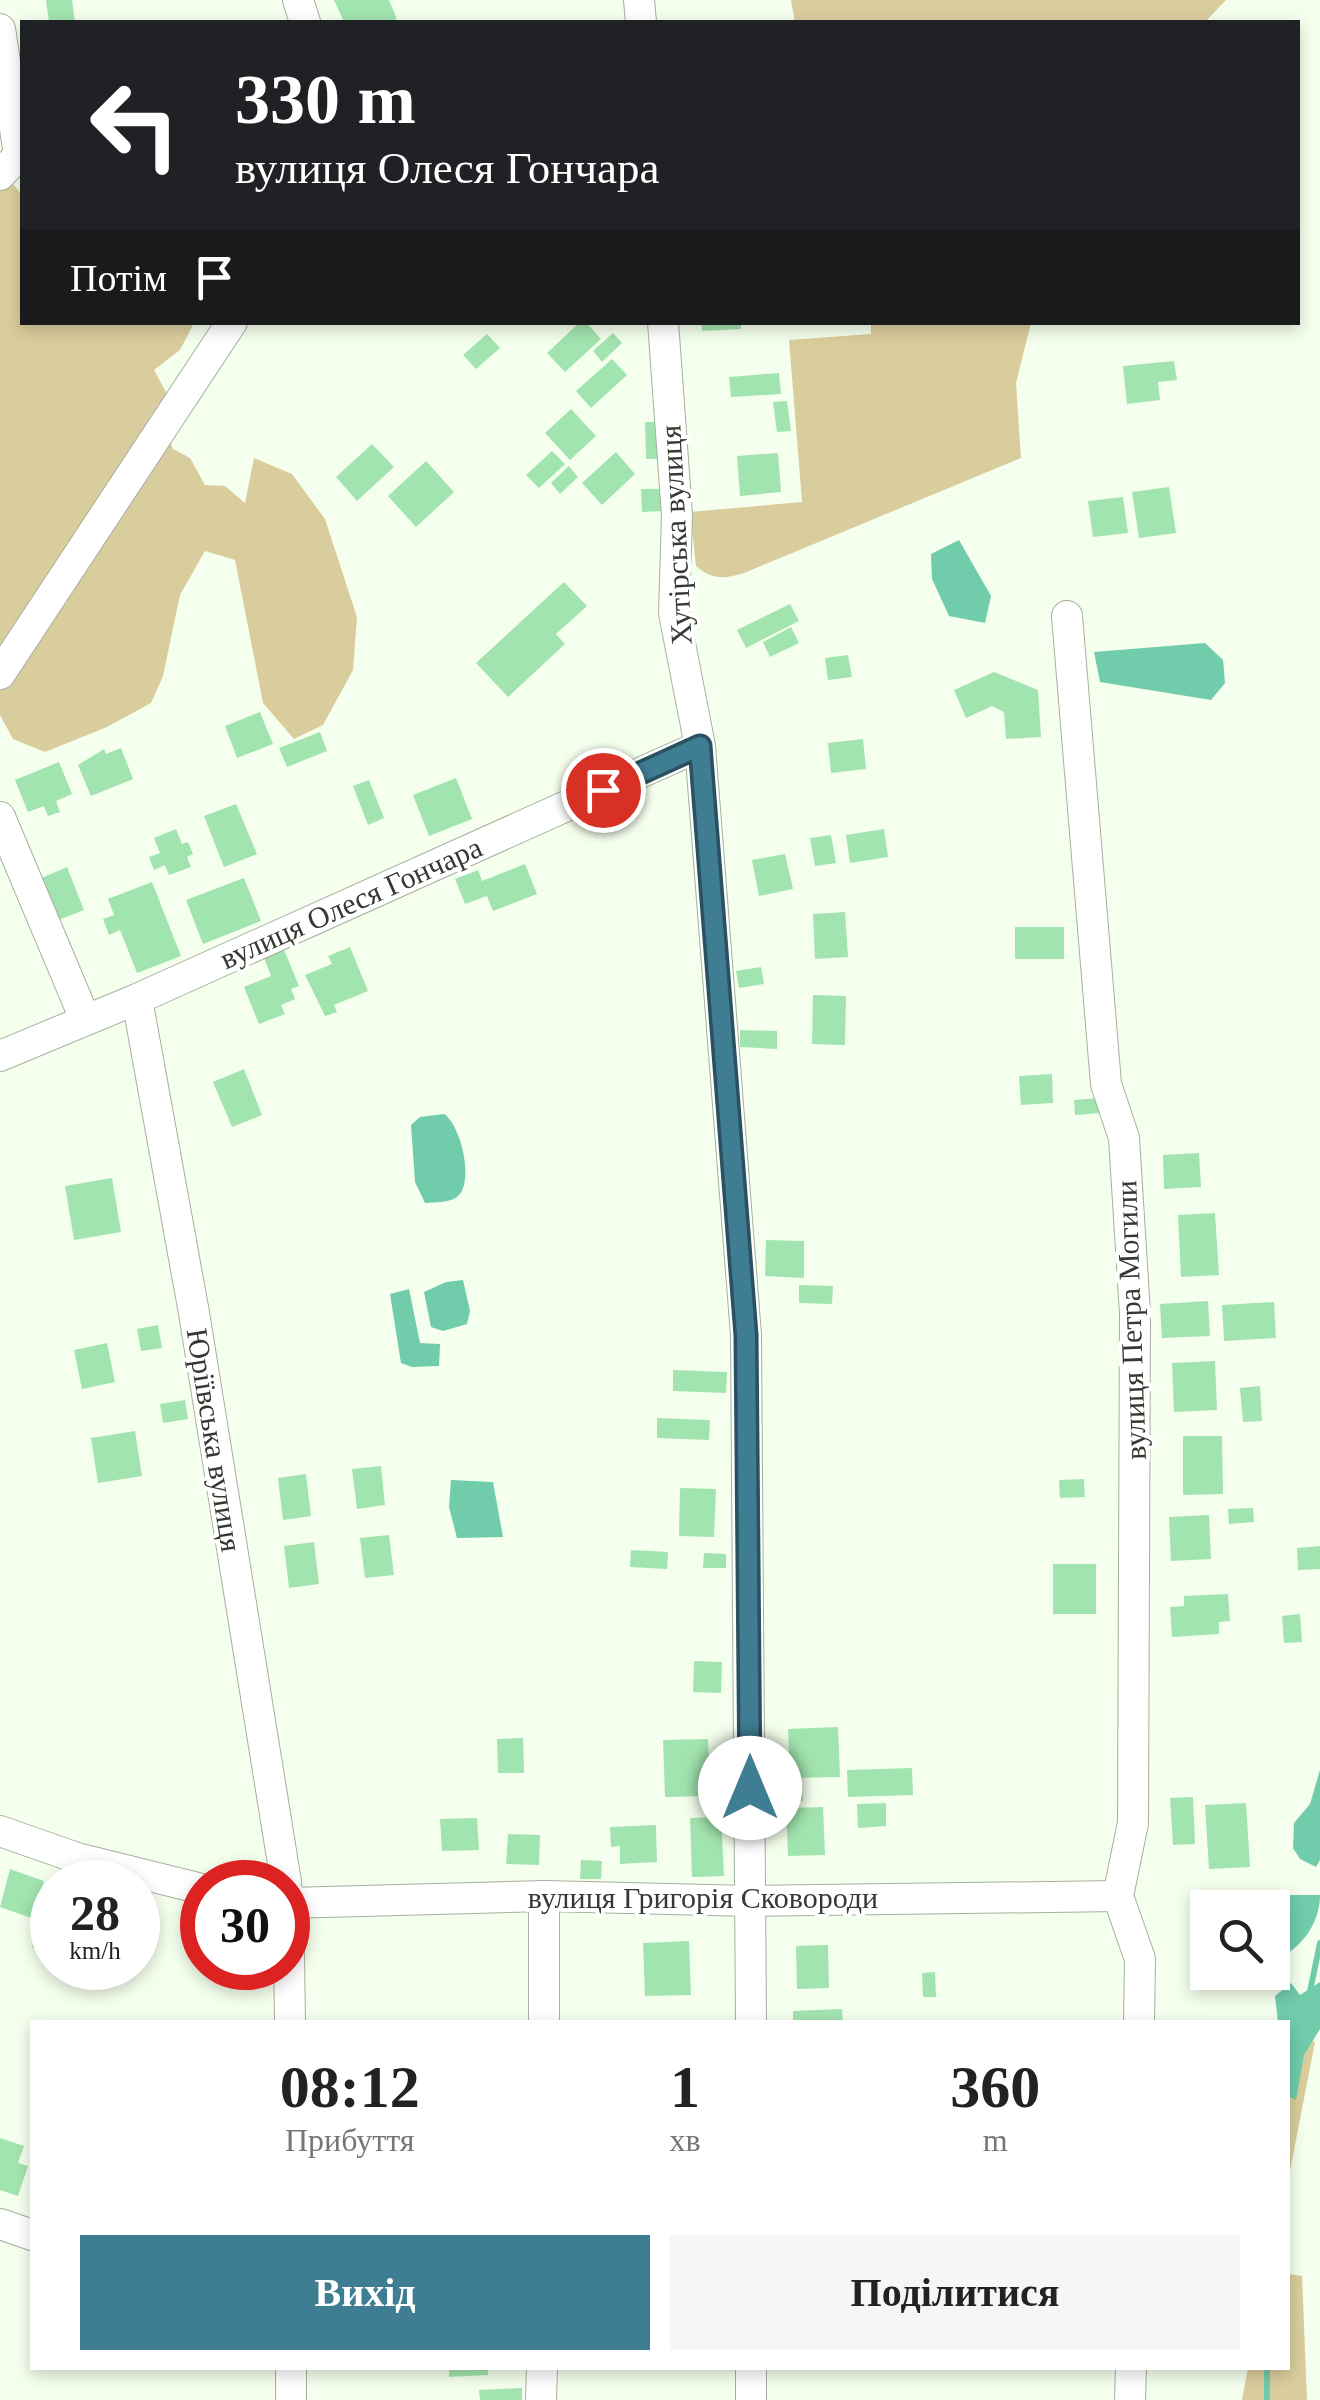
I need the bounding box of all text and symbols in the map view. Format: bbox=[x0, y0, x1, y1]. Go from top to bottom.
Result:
icon: left bbox=[70, 60, 200, 190]
text: 330 m bbox=[235, 61, 416, 138]
text: вулиця Олеся Гончара bbox=[235, 143, 660, 193]
icon: arrive bbox=[187, 250, 242, 305]
text: Потім bbox=[70, 257, 167, 299]
street label: Хутірська вулиця bbox=[653, 424, 698, 646]
pin bbox=[561, 748, 646, 833]
icon: arrive bbox=[576, 763, 631, 818]
street label: вулиця Олеся Гончара bbox=[215, 830, 487, 975]
street label: вулиця Петра Могили bbox=[1109, 1180, 1152, 1460]
street label: Юріївська вулиця bbox=[181, 1326, 249, 1554]
position arrow bbox=[698, 1736, 802, 1840]
speed limit sign: 30 bbox=[180, 1860, 310, 1990]
street label: вулиця Григорія Сковороди bbox=[528, 1881, 878, 1914]
text: 28 bbox=[70, 1885, 120, 1941]
map controls bbox=[1190, 1890, 1290, 1990]
button: search bbox=[1190, 1890, 1290, 1990]
text: km/h bbox=[69, 1937, 121, 1964]
text: 08:12 bbox=[280, 2054, 420, 2120]
text: 1 bbox=[670, 2054, 700, 2120]
text: 360 bbox=[950, 2054, 1040, 2120]
text: Прибуття bbox=[285, 2122, 414, 2158]
text: хв bbox=[669, 2122, 701, 2158]
text: m bbox=[983, 2122, 1008, 2158]
button: Вихід bbox=[80, 2235, 650, 2350]
button: Поділитися bbox=[670, 2235, 1240, 2350]

